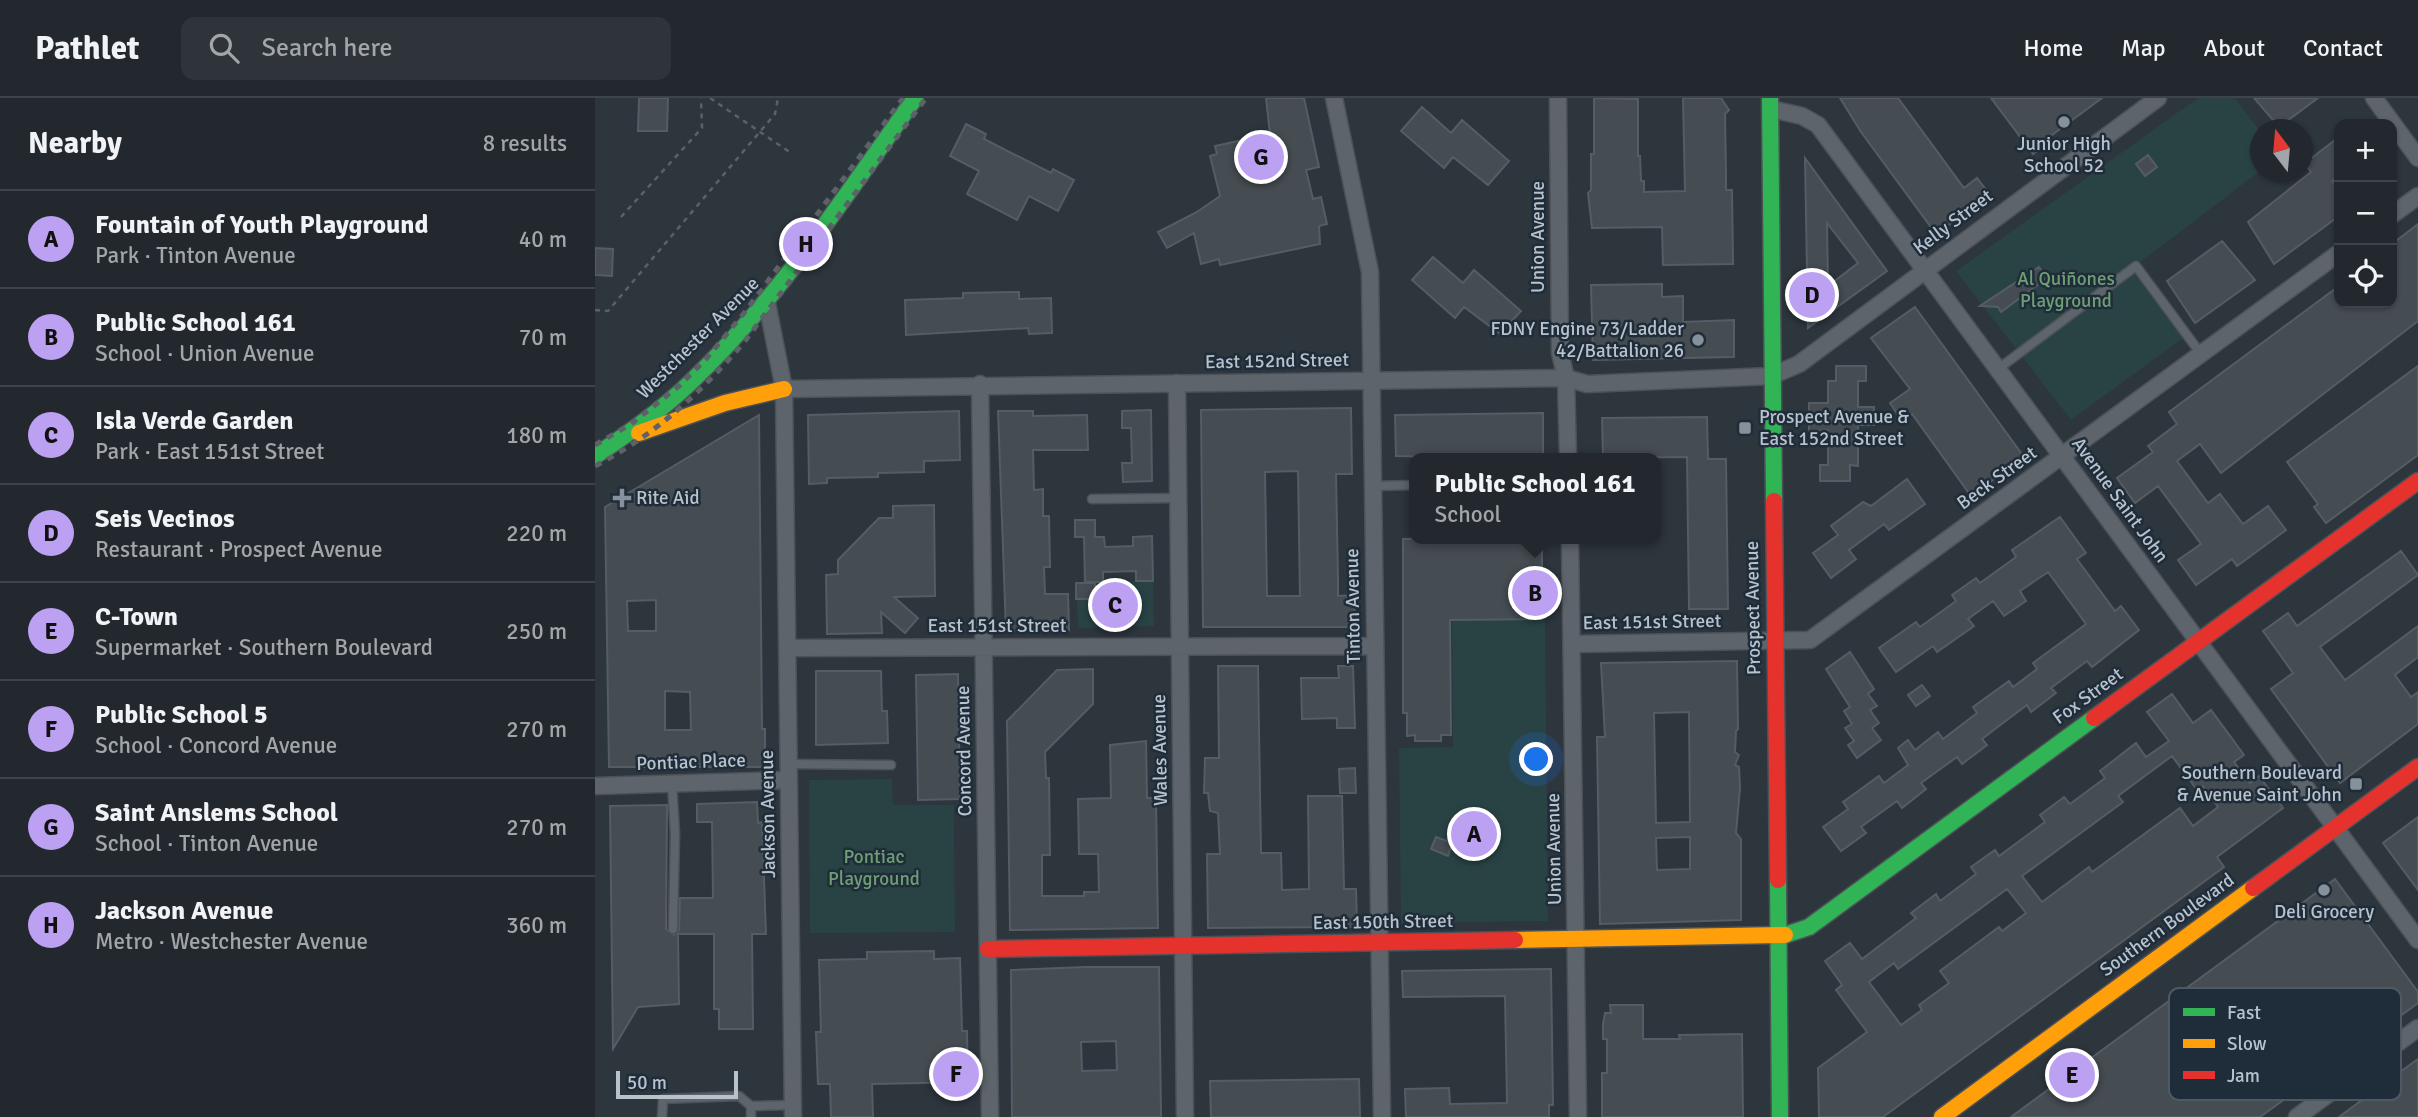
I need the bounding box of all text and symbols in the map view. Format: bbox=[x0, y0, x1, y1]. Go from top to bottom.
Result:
search box bbox=[181, 17, 671, 80]
text: Pathlet bbox=[35, 28, 139, 69]
icon: search bbox=[205, 29, 243, 67]
text: Search here bbox=[261, 32, 393, 64]
text: Home bbox=[2023, 33, 2083, 63]
text: Map bbox=[2121, 33, 2166, 63]
text: About bbox=[2204, 33, 2265, 63]
text: Contact bbox=[2303, 33, 2383, 63]
marker: Junior High School 52 bbox=[2056, 114, 2072, 130]
north arrow bbox=[2250, 119, 2313, 182]
map controls bbox=[2334, 119, 2397, 308]
button: + bbox=[2334, 119, 2397, 182]
text: Nearby bbox=[28, 125, 122, 162]
text: 8 results bbox=[483, 129, 567, 158]
pin: G bbox=[1238, 131, 1284, 183]
place label: Junior High School 52 bbox=[2017, 132, 2111, 178]
street label: Union Avenue bbox=[1526, 181, 1550, 293]
button: − bbox=[2334, 182, 2397, 245]
street label: Kelly Street bbox=[1908, 184, 1998, 260]
text: Fountain of Youth Playground bbox=[95, 209, 429, 241]
pin: H bbox=[783, 218, 829, 270]
text: A bbox=[44, 225, 58, 254]
text: 40 m bbox=[519, 225, 567, 254]
text: Park · Tinton Avenue bbox=[95, 241, 296, 270]
button: locate bbox=[2334, 245, 2397, 308]
park label: Al Quiñones Playground bbox=[2017, 267, 2115, 313]
pin: D bbox=[1789, 269, 1835, 321]
street label: Westchester Avenue bbox=[632, 272, 764, 404]
text: Public School 161 bbox=[95, 307, 296, 339]
place label: FDNY Engine 73/Ladder 42/Battalion 26 bbox=[1490, 317, 1684, 363]
text: B bbox=[44, 323, 58, 352]
text: 70 m bbox=[519, 323, 567, 352]
marker: FDNY Engine 73/Ladder 42/Battalion 26 bbox=[1690, 332, 1706, 348]
text: School · Union Avenue bbox=[95, 339, 315, 368]
street label: East 152nd Street bbox=[1205, 348, 1350, 374]
text: Isla Verde Garden bbox=[95, 405, 294, 437]
place label: Prospect Avenue & East 152nd Street bbox=[1759, 405, 1909, 451]
marker: Prospect Avenue & East 152nd Street bbox=[1737, 420, 1753, 436]
text: C bbox=[44, 421, 58, 450]
text: 180 m bbox=[506, 421, 567, 450]
street label: Avenue Saint John bbox=[2066, 433, 2174, 567]
text: Park · East 151st Street bbox=[95, 437, 324, 466]
street label: Beck Street bbox=[1952, 441, 2042, 515]
popup bbox=[1409, 453, 1661, 544]
text: Public School 161 bbox=[1435, 468, 1635, 500]
place label: Rite Aid bbox=[636, 486, 699, 510]
marker: Rite Aid bbox=[614, 490, 630, 506]
text: School bbox=[1435, 500, 1501, 529]
text: Seis Vecinos bbox=[95, 503, 234, 535]
text: D bbox=[43, 519, 59, 548]
text: 220 m bbox=[506, 519, 567, 548]
text: Restaurant · Prospect Avenue bbox=[95, 535, 382, 564]
street label: Prospect Avenue bbox=[1740, 541, 1766, 675]
street label: Tinton Avenue bbox=[1340, 548, 1366, 664]
pin: B bbox=[1512, 567, 1558, 619]
pin: C bbox=[1092, 579, 1138, 631]
text: C-Town bbox=[95, 601, 178, 633]
street label: East 151st Street bbox=[1582, 609, 1722, 635]
street label: East 151st Street bbox=[928, 614, 1067, 638]
text: E bbox=[44, 617, 58, 646]
text: 250 m bbox=[506, 617, 567, 646]
text: Supermarket · Southern Boulevard bbox=[95, 633, 433, 662]
street label: Fox Street bbox=[2048, 662, 2128, 730]
street label: Concord Avenue bbox=[951, 685, 977, 817]
street label: Wales Avenue bbox=[1147, 694, 1173, 806]
text: Public School 5 bbox=[95, 699, 268, 731]
text: F bbox=[45, 715, 57, 744]
text: 270 m bbox=[506, 715, 567, 744]
text: School · Concord Avenue bbox=[95, 731, 337, 760]
your location bbox=[1519, 742, 1553, 776]
street label: Pontiac Place bbox=[636, 748, 746, 776]
street label: Jackson Avenue bbox=[755, 750, 781, 878]
place label: Southern Boulevard & Avenue Saint John bbox=[2177, 761, 2342, 807]
marker: Southern Boulevard & Avenue Saint John bbox=[2348, 776, 2364, 792]
street label: Union Avenue bbox=[1541, 793, 1567, 905]
text: Saint Anslems School bbox=[95, 797, 338, 829]
pin: A bbox=[1451, 808, 1497, 860]
text: G bbox=[43, 813, 59, 842]
text: 270 m bbox=[506, 813, 567, 842]
text: School · Tinton Avenue bbox=[95, 829, 318, 858]
park label: Pontiac Playground bbox=[828, 845, 920, 891]
street label: Southern Boulevard bbox=[2095, 868, 2239, 982]
marker: Deli Grocery bbox=[2316, 882, 2332, 898]
text: Jackson Avenue bbox=[95, 895, 273, 927]
place label: Deli Grocery bbox=[2274, 900, 2374, 924]
street label: East 150th Street bbox=[1312, 909, 1454, 935]
text: H bbox=[43, 911, 59, 940]
text: 360 m bbox=[506, 911, 567, 940]
text: Metro · Westchester Avenue bbox=[95, 927, 368, 956]
legend bbox=[2169, 988, 2401, 1100]
text: Fast bbox=[2227, 1001, 2261, 1025]
text: Slow bbox=[2227, 1032, 2267, 1056]
pin: F bbox=[933, 1048, 979, 1100]
pin: E bbox=[2049, 1049, 2095, 1101]
text: Jam bbox=[2227, 1064, 2260, 1088]
scale bar bbox=[616, 1068, 739, 1100]
text: 50 m bbox=[627, 1071, 667, 1095]

